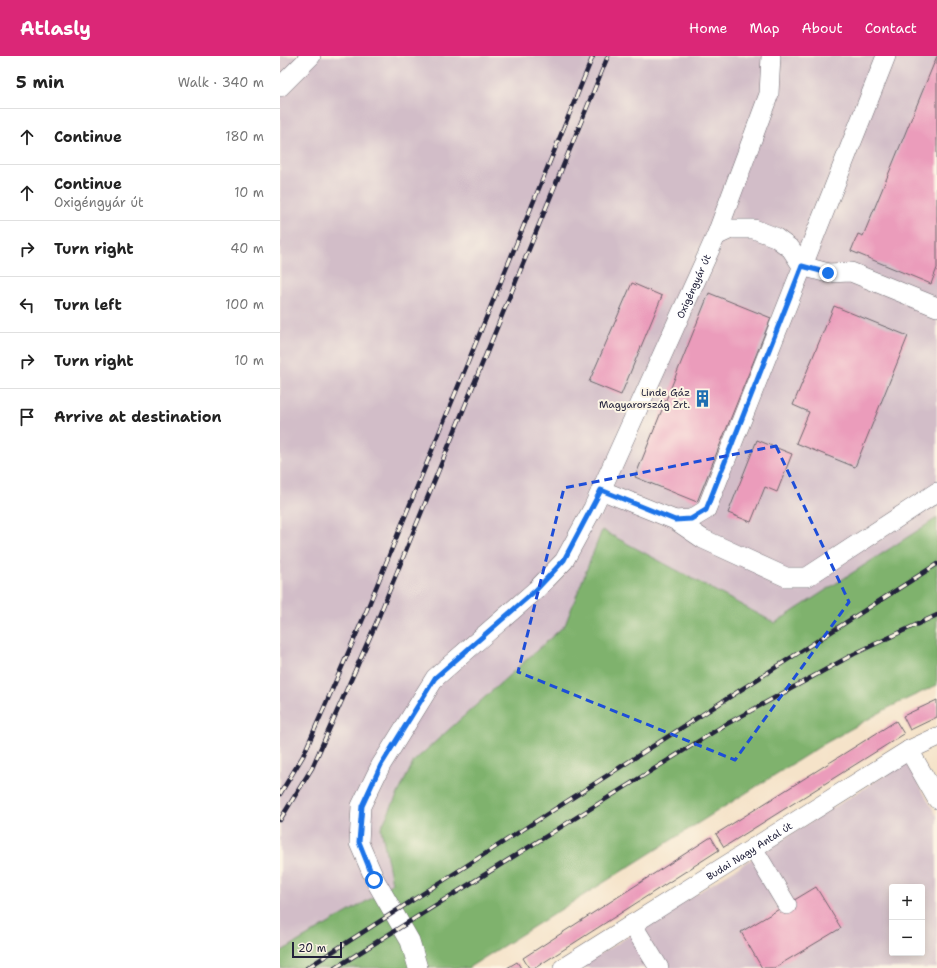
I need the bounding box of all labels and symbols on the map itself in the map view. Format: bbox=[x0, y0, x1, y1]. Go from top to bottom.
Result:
street label: Oxigéngyár út bbox=[673, 252, 713, 320]
route end bbox=[819, 264, 837, 282]
place label: Linde Gáz Magyarország Zrt. bbox=[599, 386, 690, 411]
building icon: Linde Gáz Magyarország Zrt. bbox=[693, 388, 713, 408]
street label: Budai Nagy Antal út bbox=[704, 819, 795, 883]
route start bbox=[365, 871, 383, 889]
scale bar bbox=[292, 940, 342, 959]

